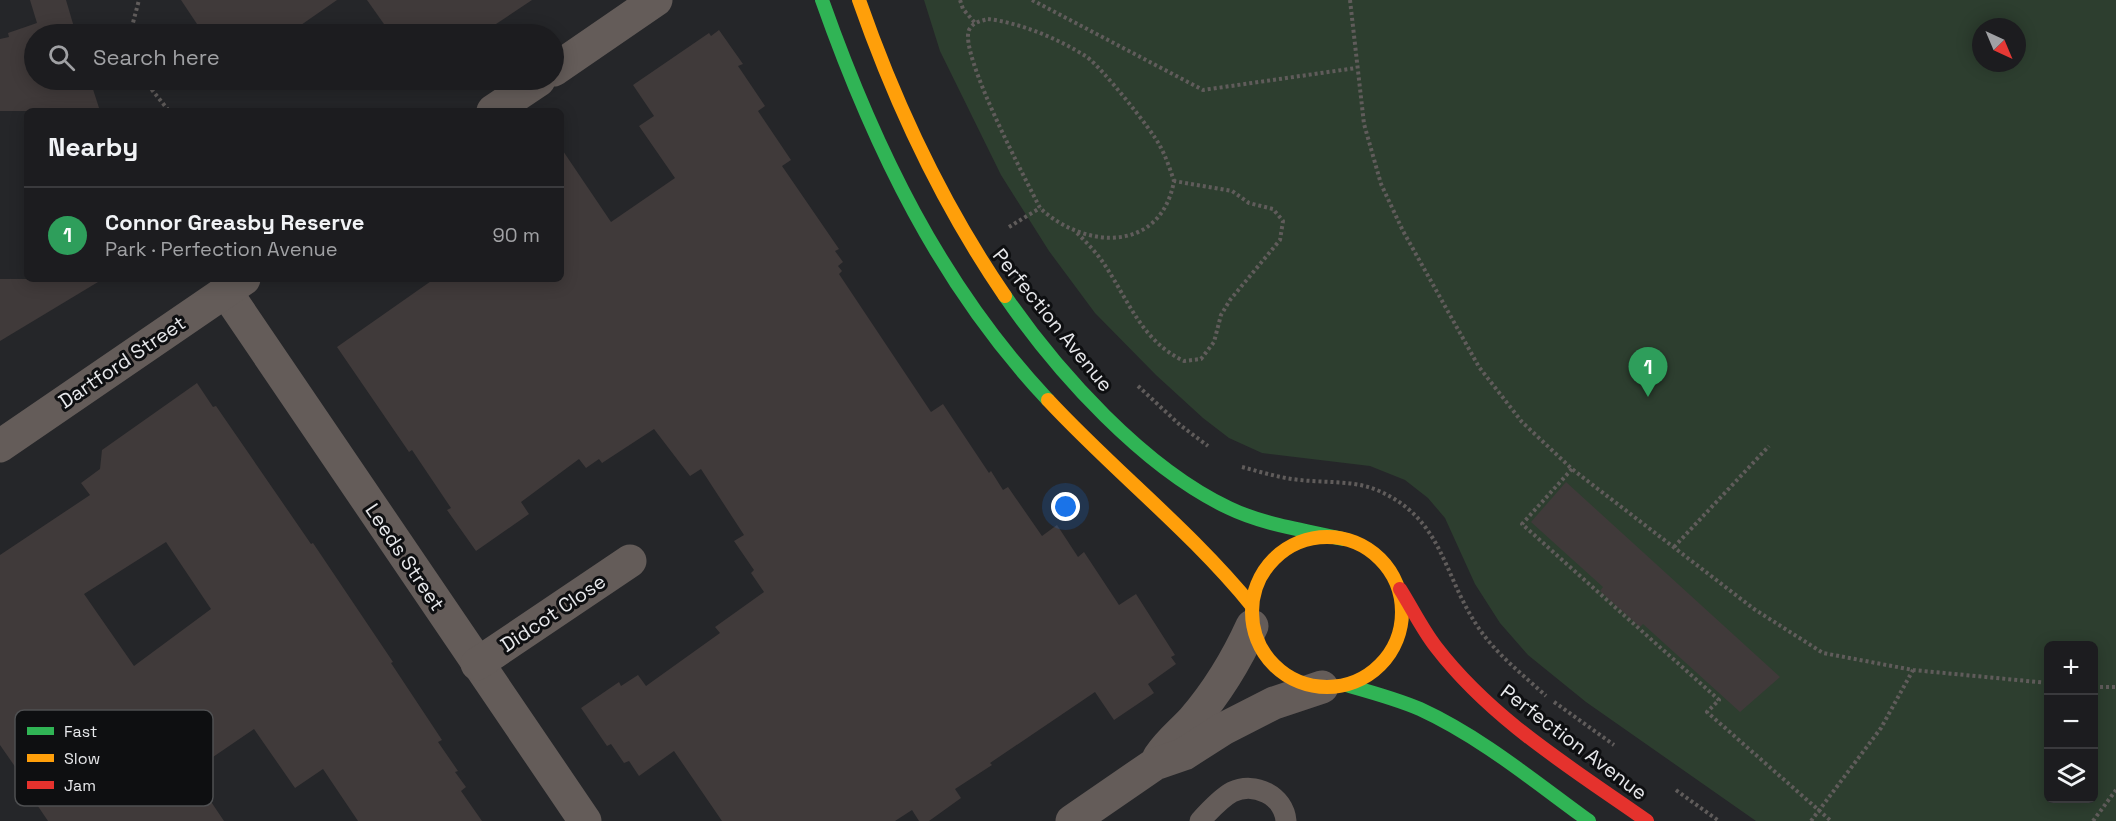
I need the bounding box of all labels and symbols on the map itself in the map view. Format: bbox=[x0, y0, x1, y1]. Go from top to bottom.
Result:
north arrow bbox=[1972, 18, 2026, 72]
street label: Perfection Avenue bbox=[987, 243, 1119, 397]
street label: Dartford Street bbox=[53, 310, 191, 414]
pin: 1 bbox=[1628, 348, 1668, 397]
your location bbox=[1051, 492, 1080, 521]
street label: Leeds Street bbox=[359, 498, 451, 616]
street label: Didcot Close bbox=[495, 568, 611, 658]
street label: Perfection Avenue bbox=[1495, 678, 1653, 806]
legend bbox=[15, 710, 213, 806]
text: Fast bbox=[64, 721, 97, 742]
text: Slow bbox=[64, 748, 100, 769]
text: Jam bbox=[64, 775, 96, 796]

